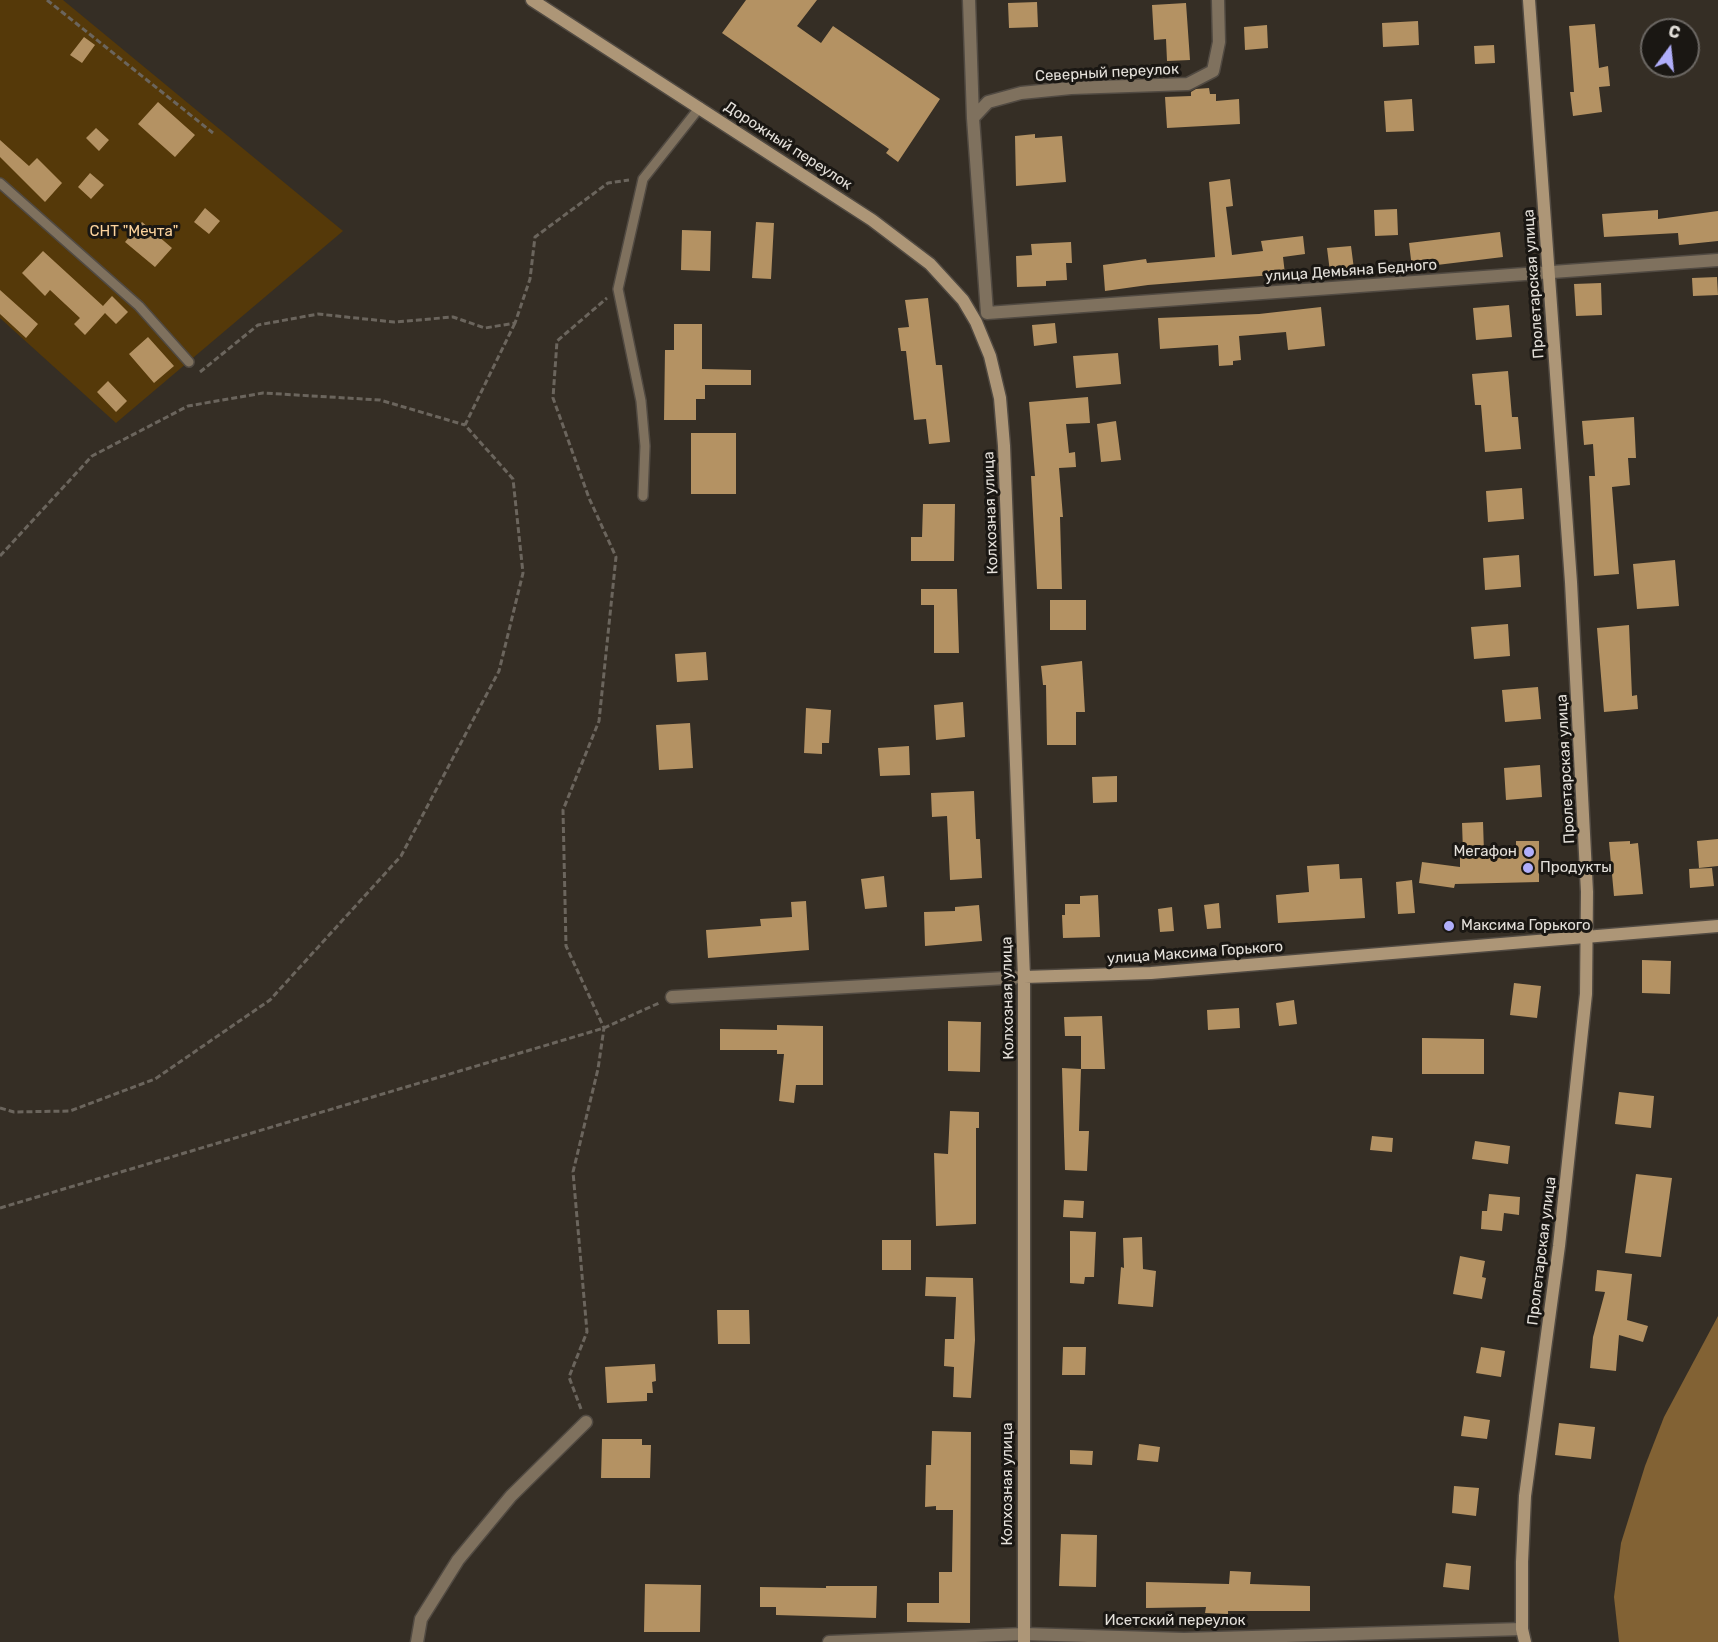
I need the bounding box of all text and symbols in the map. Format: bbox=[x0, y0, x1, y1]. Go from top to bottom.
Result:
north arrow bbox=[1640, 18, 1700, 78]
text: С bbox=[1666, 21, 1682, 43]
street label: Северный переулок bbox=[1035, 60, 1179, 86]
street label: Дорожный переулок bbox=[721, 98, 855, 194]
street label: Пролетарская улица bbox=[1520, 209, 1548, 359]
park label: СНТ "Мечта" bbox=[90, 223, 178, 241]
street label: улица Демьяна Бедного bbox=[1264, 256, 1438, 286]
street label: Колхозная улица bbox=[980, 451, 1002, 575]
street label: Пролетарская улица bbox=[1553, 694, 1579, 844]
place label: Мегафон bbox=[1453, 843, 1517, 861]
marker: Мегафон bbox=[1522, 845, 1536, 859]
place label: Продукты bbox=[1540, 859, 1612, 877]
marker: Продукты bbox=[1521, 861, 1535, 875]
place label: Максима Горького bbox=[1461, 917, 1591, 935]
marker: Максима Горького bbox=[1442, 919, 1456, 933]
street label: Колхозная улица bbox=[998, 936, 1018, 1060]
street label: улица Максима Горького bbox=[1106, 938, 1284, 968]
street label: Пролетарская улица bbox=[1524, 1176, 1560, 1326]
street label: Колхозная улица bbox=[999, 1422, 1017, 1546]
street label: Исетский переулок bbox=[1104, 1612, 1246, 1630]

